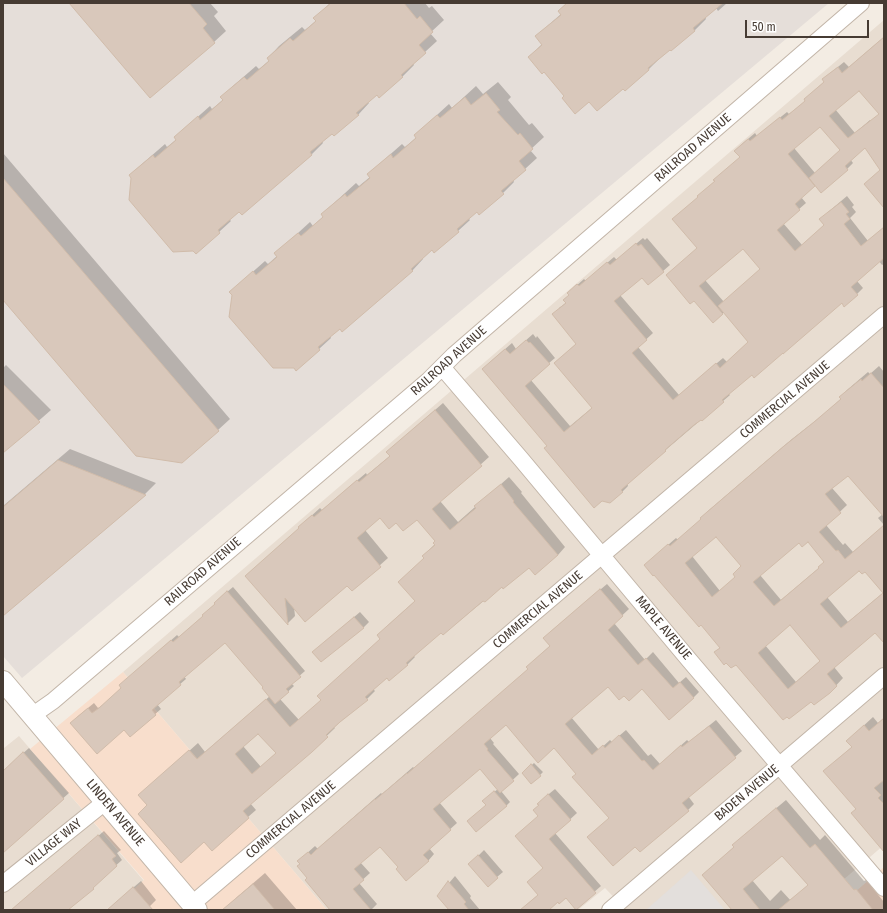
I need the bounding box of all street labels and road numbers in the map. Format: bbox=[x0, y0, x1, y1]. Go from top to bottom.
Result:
street label: RAILROAD AVENUE bbox=[651, 110, 735, 186]
street label: RAILROAD AVENUE bbox=[408, 323, 490, 399]
street label: COMMERCIAL AVENUE bbox=[737, 358, 833, 442]
street label: RAILROAD AVENUE bbox=[161, 534, 245, 610]
street label: COMMERCIAL AVENUE bbox=[490, 568, 586, 652]
street label: MAPLE AVENUE bbox=[632, 593, 694, 663]
street label: BADEN AVENUE bbox=[712, 761, 782, 825]
street label: LINDEN AVENUE bbox=[82, 776, 148, 850]
street label: COMMERCIAL AVENUE bbox=[243, 778, 339, 862]
street label: VILLAGE WAY bbox=[23, 816, 85, 870]

